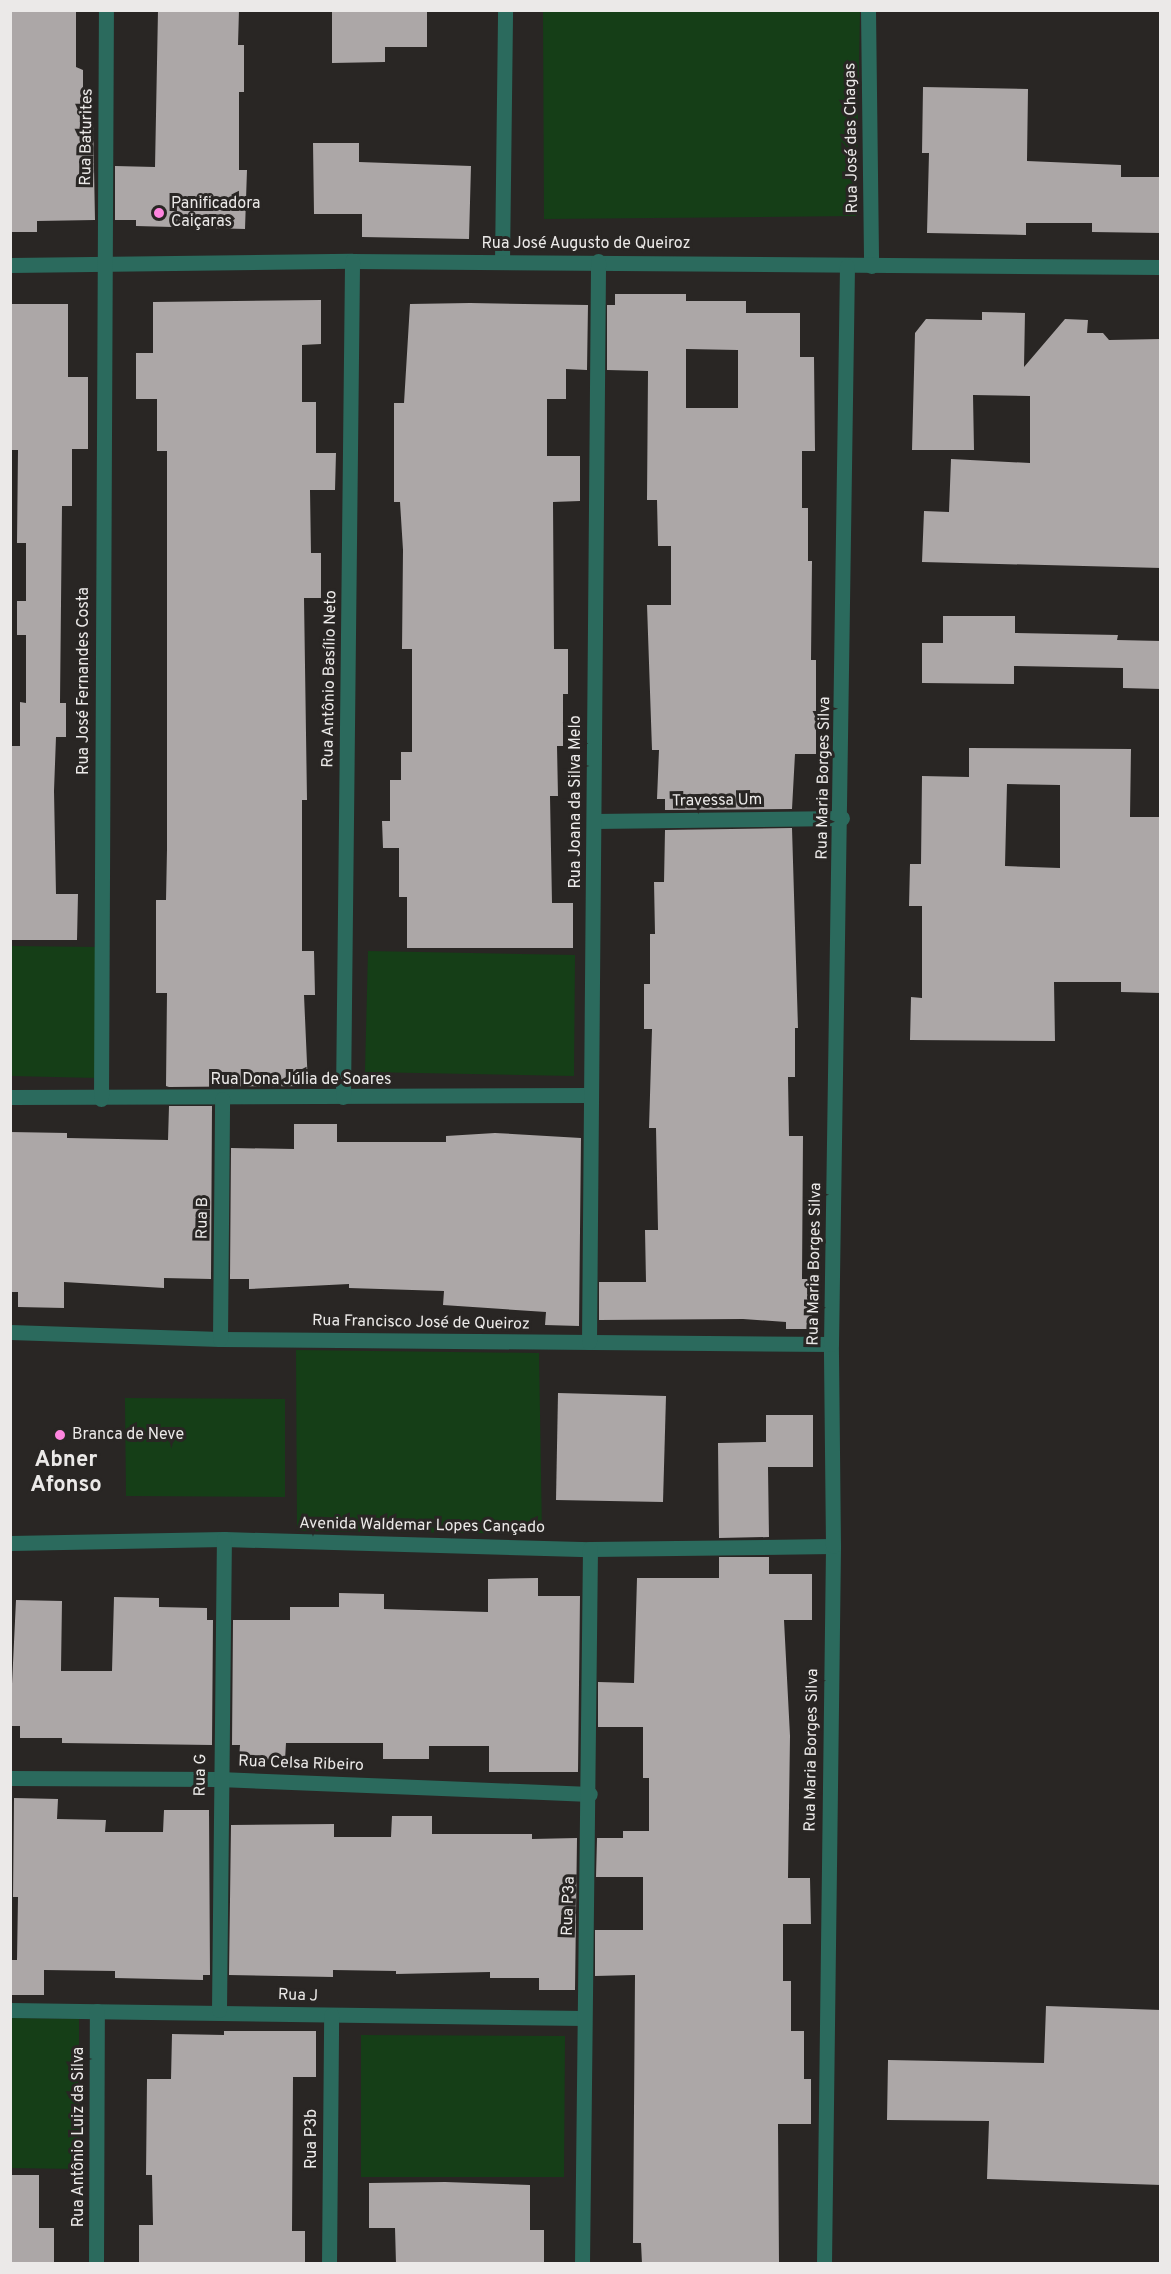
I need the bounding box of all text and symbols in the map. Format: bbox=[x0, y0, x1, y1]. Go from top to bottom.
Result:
street label: Rua José das Chagas bbox=[841, 62, 863, 214]
street label: Rua Baturites bbox=[77, 88, 97, 186]
place label: Panificadora Caiçaras bbox=[171, 194, 261, 232]
marker: Panificadora Caiçaras bbox=[152, 206, 166, 220]
street label: Rua José Augusto de Queiroz bbox=[481, 234, 691, 254]
street label: Rua José Fernandes Costa bbox=[74, 587, 94, 775]
street label: Rua Antônio Basílio Neto bbox=[319, 590, 341, 768]
street label: Rua Maria Borges Silva bbox=[813, 696, 835, 860]
street label: Rua Joana da Silva Melo bbox=[566, 715, 586, 889]
street label: Travessa Um bbox=[672, 791, 762, 811]
street label: Rua Dona Júlia de Soares bbox=[211, 1070, 391, 1090]
street label: Rua Maria Borges Silva bbox=[804, 1182, 826, 1346]
street label: Rua B bbox=[193, 1197, 213, 1239]
street label: Rua Francisco José de Queiroz bbox=[312, 1311, 530, 1335]
place label: Branca de Neve bbox=[72, 1425, 184, 1445]
marker: Branca de Neve bbox=[53, 1428, 67, 1442]
district label: Abner Afonso bbox=[30, 1447, 102, 1498]
street label: Avenida Waldemar Lopes Cançado bbox=[299, 1514, 545, 1538]
street label: Rua Maria Borges Silva bbox=[801, 1668, 823, 1832]
street label: Rua Celsa Ribeiro bbox=[238, 1752, 364, 1776]
street label: Rua G bbox=[191, 1753, 211, 1797]
street label: Rua P3a bbox=[558, 1876, 580, 1936]
street label: Rua J bbox=[277, 1986, 319, 2006]
street label: Rua Antônio Luiz da Silva bbox=[69, 2046, 89, 2228]
street label: Rua P3b bbox=[302, 2109, 322, 2169]

